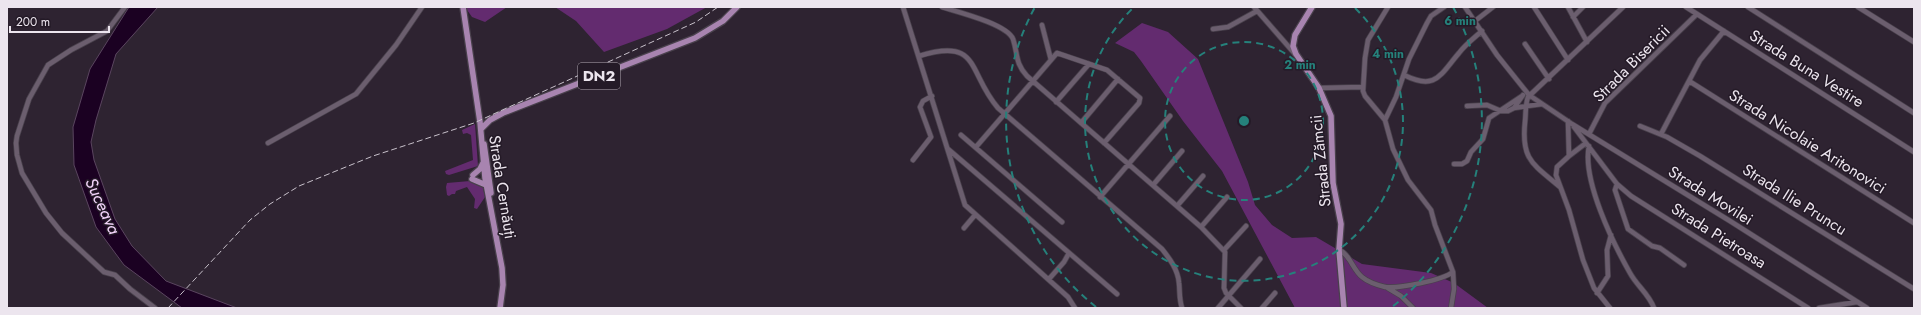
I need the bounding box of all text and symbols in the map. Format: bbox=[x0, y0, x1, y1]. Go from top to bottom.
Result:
scale bar bbox=[10, 8, 109, 34]
text: 6 min bbox=[1444, 12, 1476, 30]
text: 200 m bbox=[16, 13, 50, 31]
street label: Strada Bisericii bbox=[1588, 20, 1675, 107]
street label: Strada Buna Vestire bbox=[1745, 24, 1868, 113]
text: 4 min bbox=[1372, 45, 1404, 63]
text: 2 min bbox=[1284, 56, 1316, 74]
road number: DN2 bbox=[578, 63, 620, 89]
street label: Strada Nicolaie Aritonovici bbox=[1725, 84, 1891, 199]
centre of rings bbox=[1237, 114, 1251, 128]
street label: Strada Zămcii bbox=[1304, 114, 1337, 208]
street label: Strada Cernăuți bbox=[483, 134, 522, 241]
street label: Strada Ilie Pruncu bbox=[1738, 158, 1851, 241]
street label: Strada Movilei bbox=[1664, 160, 1758, 231]
water label: Suceava bbox=[79, 174, 127, 239]
street label: Strada Pietroasa bbox=[1667, 197, 1771, 274]

